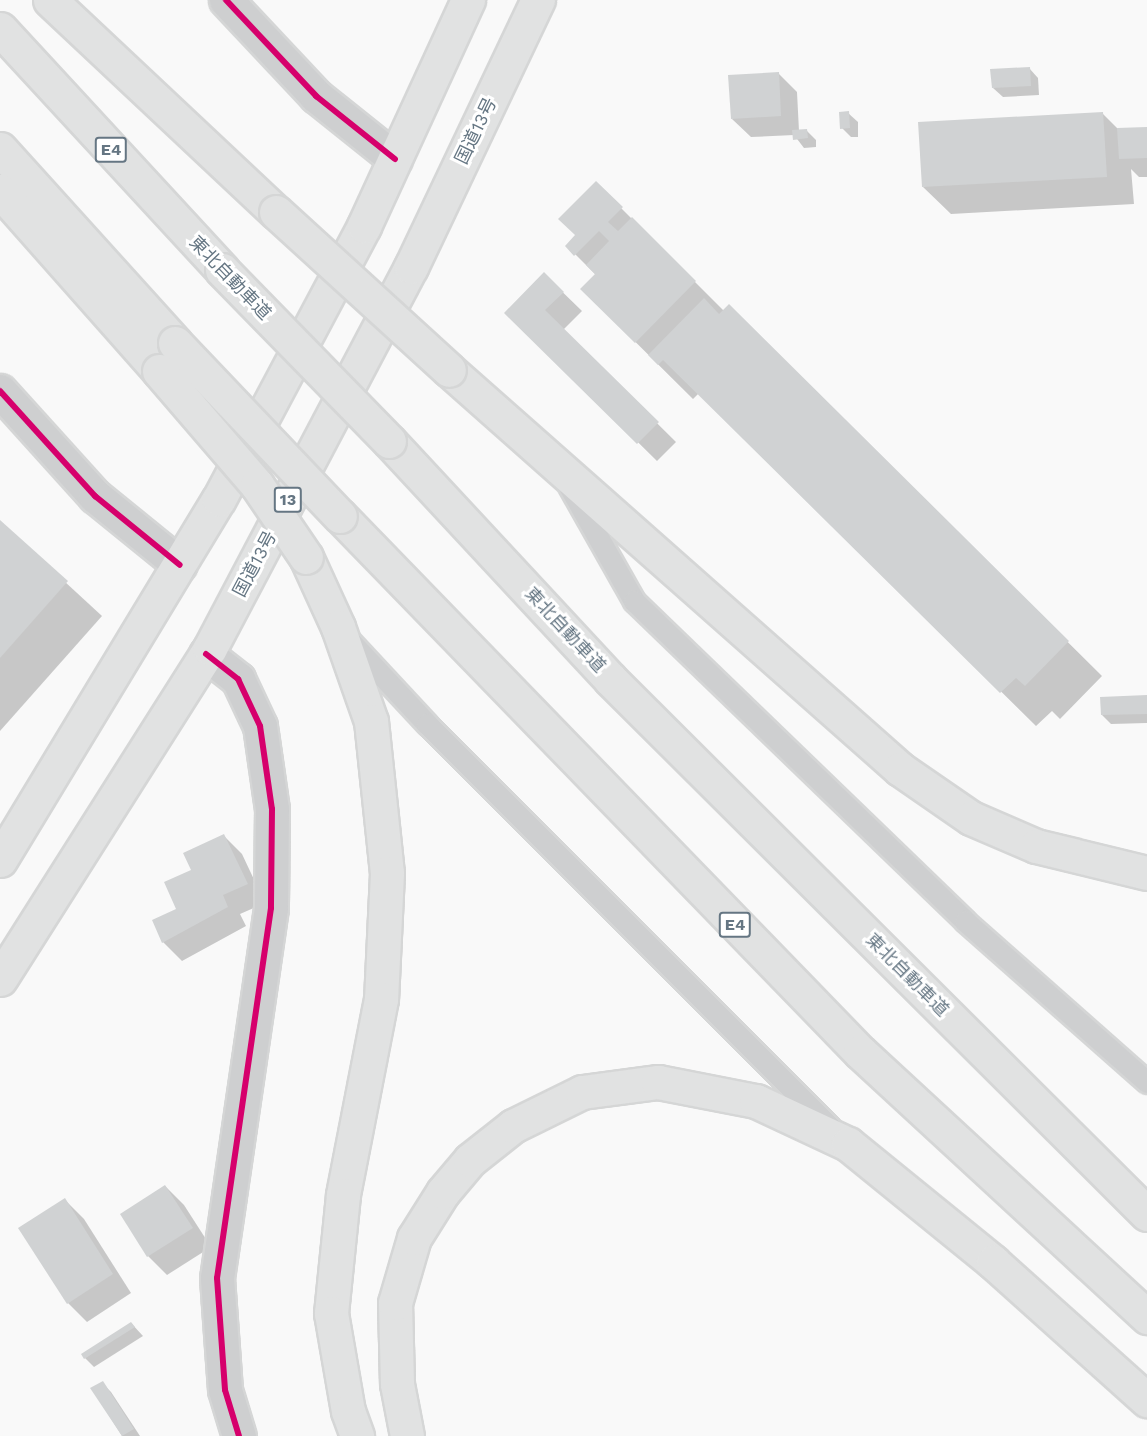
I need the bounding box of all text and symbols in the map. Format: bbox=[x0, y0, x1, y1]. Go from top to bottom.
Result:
street label: 国道13号 bbox=[451, 94, 501, 168]
road number: E4 bbox=[94, 137, 128, 163]
street label: 東北自動車道 bbox=[185, 232, 275, 324]
road number: 13 bbox=[273, 487, 303, 513]
street label: 国道13号 bbox=[229, 527, 281, 601]
street label: 東北自動車道 bbox=[520, 583, 610, 677]
road number: E4 bbox=[718, 912, 752, 938]
street label: 東北自動車道 bbox=[861, 929, 953, 1021]

